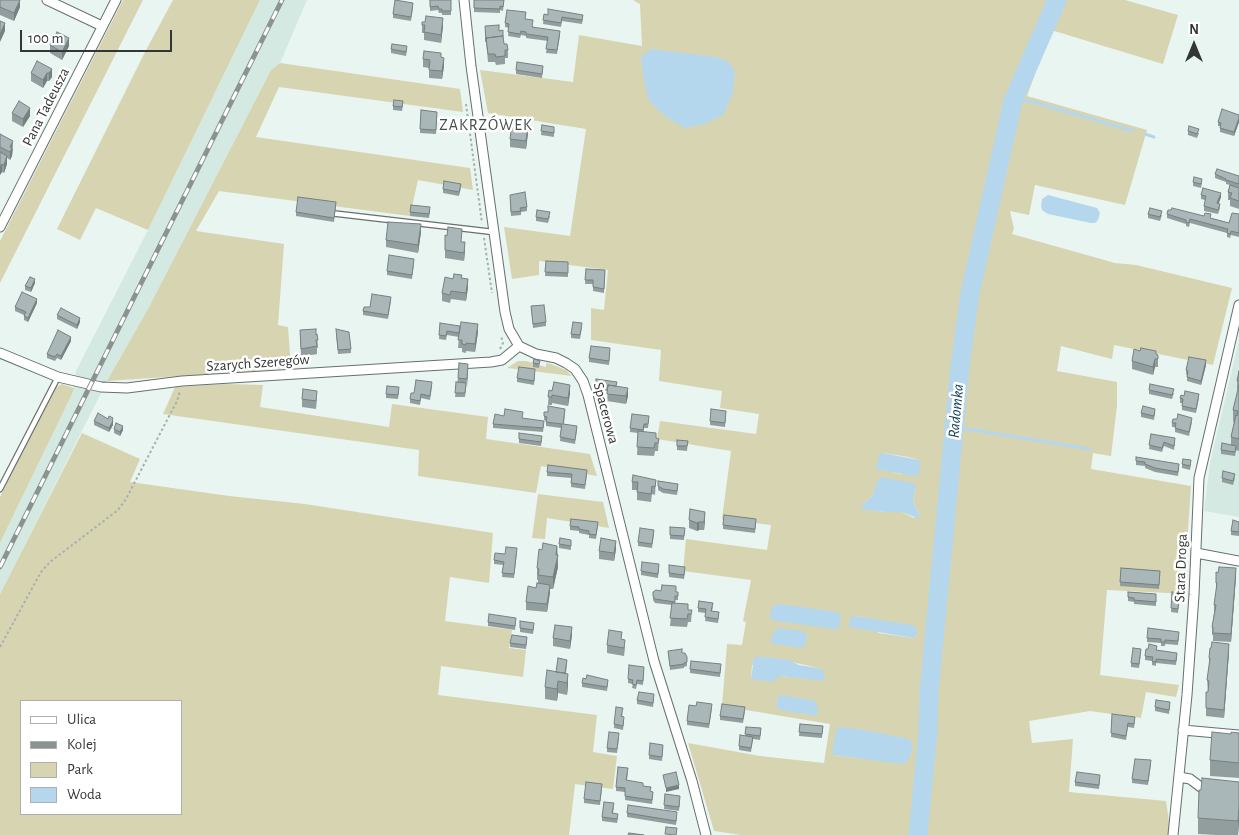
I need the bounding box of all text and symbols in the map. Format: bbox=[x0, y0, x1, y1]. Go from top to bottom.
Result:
scale bar bbox=[22, 20, 175, 52]
north arrow bbox=[1169, 20, 1219, 70]
text: N bbox=[1189, 23, 1199, 37]
text: 100 m bbox=[28, 31, 63, 46]
street label: Pana Tadeusza bbox=[19, 65, 73, 149]
district label: ZAKRZÓWEK bbox=[438, 115, 534, 135]
street label: Szarych Szeregów bbox=[206, 350, 310, 376]
street label: Spacerowa bbox=[589, 380, 623, 446]
water label: Radomka bbox=[944, 383, 968, 439]
street label: Stara Droga bbox=[1171, 533, 1191, 603]
legend bbox=[20, 700, 182, 815]
text: Ulica bbox=[67, 712, 96, 727]
text: Kolej bbox=[67, 737, 97, 752]
text: Park bbox=[67, 762, 93, 777]
text: Woda bbox=[67, 787, 102, 802]

